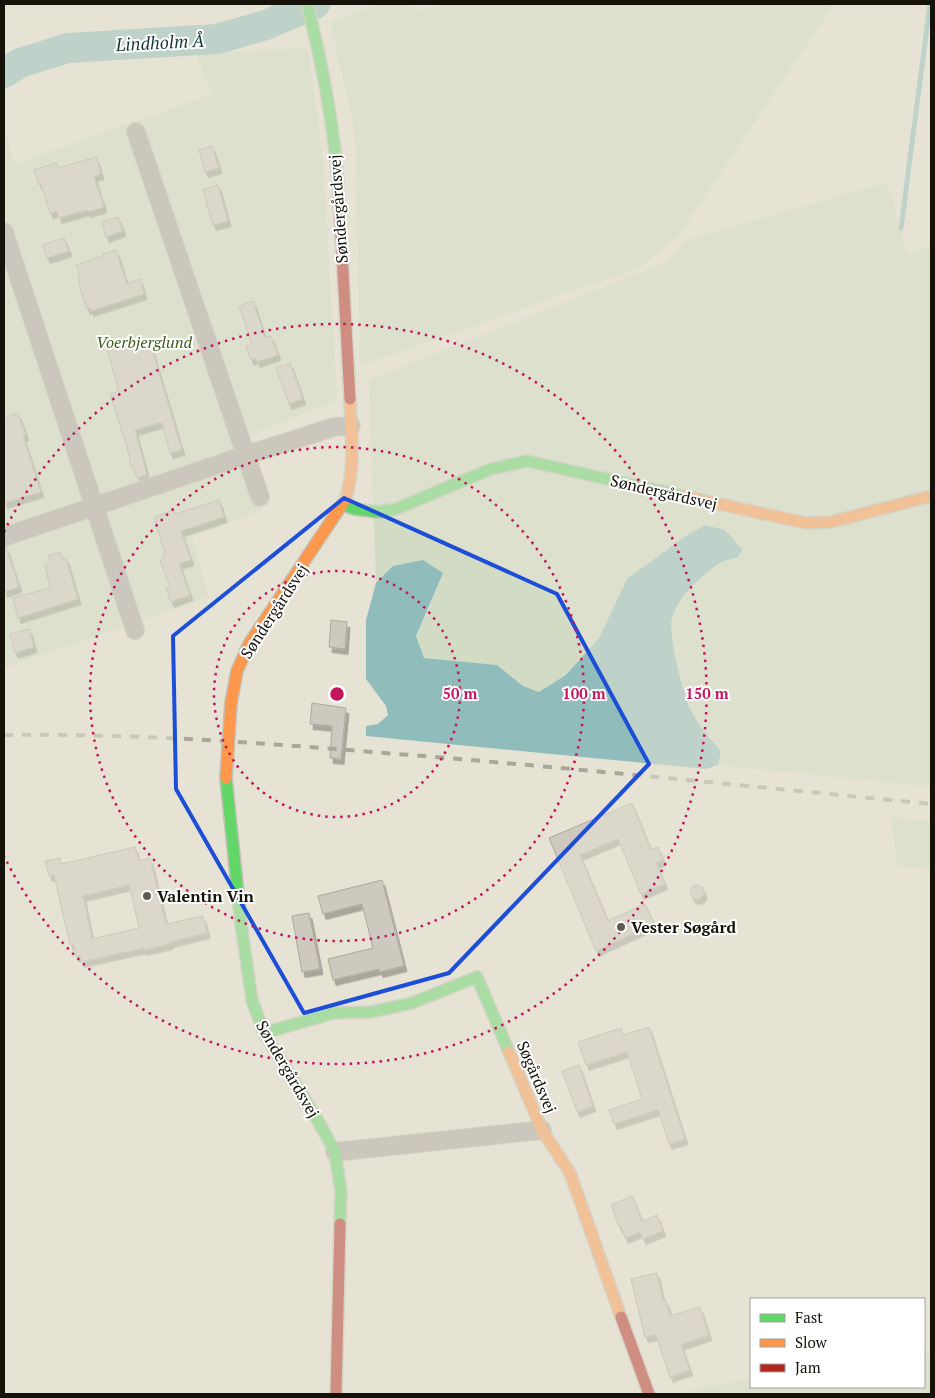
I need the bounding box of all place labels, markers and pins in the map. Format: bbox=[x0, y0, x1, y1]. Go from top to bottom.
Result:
centre of rings bbox=[328, 685, 346, 703]
place label: Valentin Vin bbox=[157, 885, 255, 907]
marker: Valentin Vin bbox=[141, 890, 153, 902]
place label: Vester Søgård bbox=[631, 916, 736, 938]
marker: Vester Søgård bbox=[615, 921, 627, 933]

